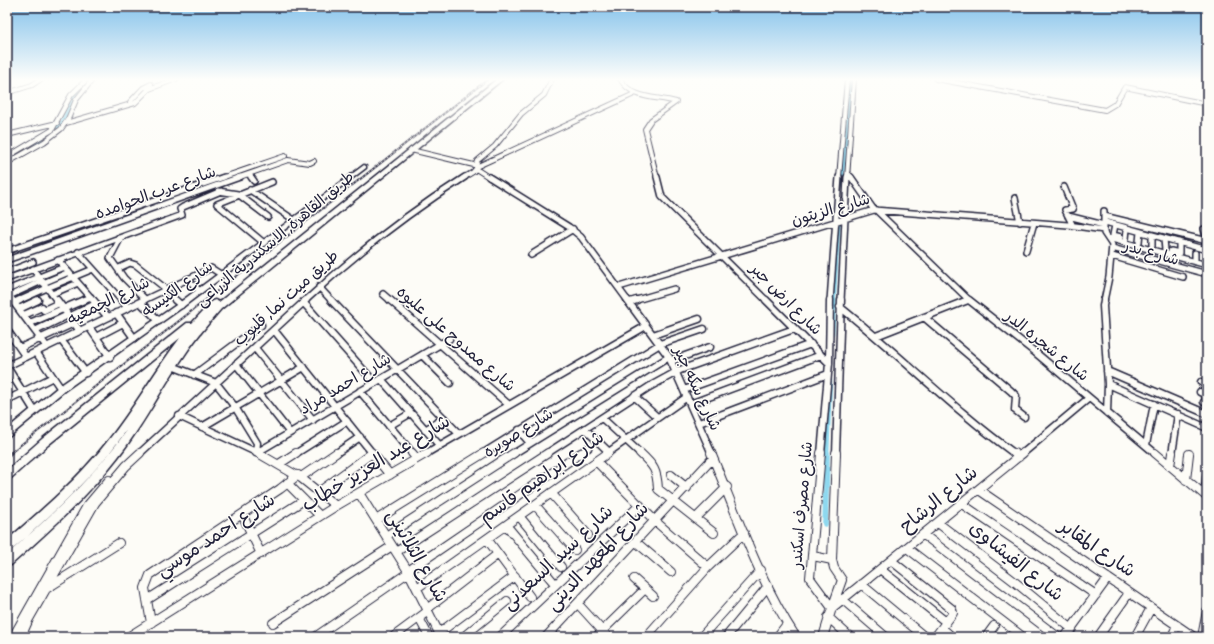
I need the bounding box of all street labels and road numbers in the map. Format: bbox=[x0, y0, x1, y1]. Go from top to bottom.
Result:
street label: شارع عرب الحوامده bbox=[92, 161, 220, 227]
street label: طريق القاهرة, الاسكندرية الزراعى bbox=[192, 167, 360, 313]
street label: شارع الزيتون bbox=[789, 189, 873, 233]
street label: شارع بدر bbox=[1118, 235, 1182, 273]
street label: طريق ميت نما, قليوب bbox=[229, 246, 345, 352]
street label: شارع الكنيسه bbox=[137, 256, 219, 324]
street label: شارع ارض جبر bbox=[742, 257, 826, 341]
street label: شارع الجمعيه bbox=[64, 272, 154, 332]
street label: شارع ممدوح على عليوه bbox=[390, 282, 520, 398]
street label: شارع شجره الدر bbox=[997, 305, 1093, 388]
street label: شارع سكه جير bbox=[665, 341, 726, 435]
street label: شارع احمد مراد bbox=[296, 348, 396, 422]
street label: شارع صويره bbox=[479, 403, 559, 465]
street label: شارع عبد العزيز خطاب bbox=[297, 410, 457, 520]
street label: شارع ابراهيم قاسم bbox=[475, 426, 611, 532]
street label: شارع مصرف اسكندر bbox=[786, 441, 820, 571]
street label: شارع الرشاح bbox=[895, 461, 985, 541]
street label: شارع احمد موسي bbox=[152, 488, 282, 586]
street label: شارع المعهد الدينى bbox=[541, 497, 657, 619]
street label: شارع سيد السعدنى bbox=[497, 500, 621, 618]
street label: شارع الثلاثينى bbox=[378, 506, 452, 608]
street label: شارع المقابر bbox=[1051, 513, 1140, 586]
street label: شارع الفيشاوى bbox=[962, 516, 1068, 610]

